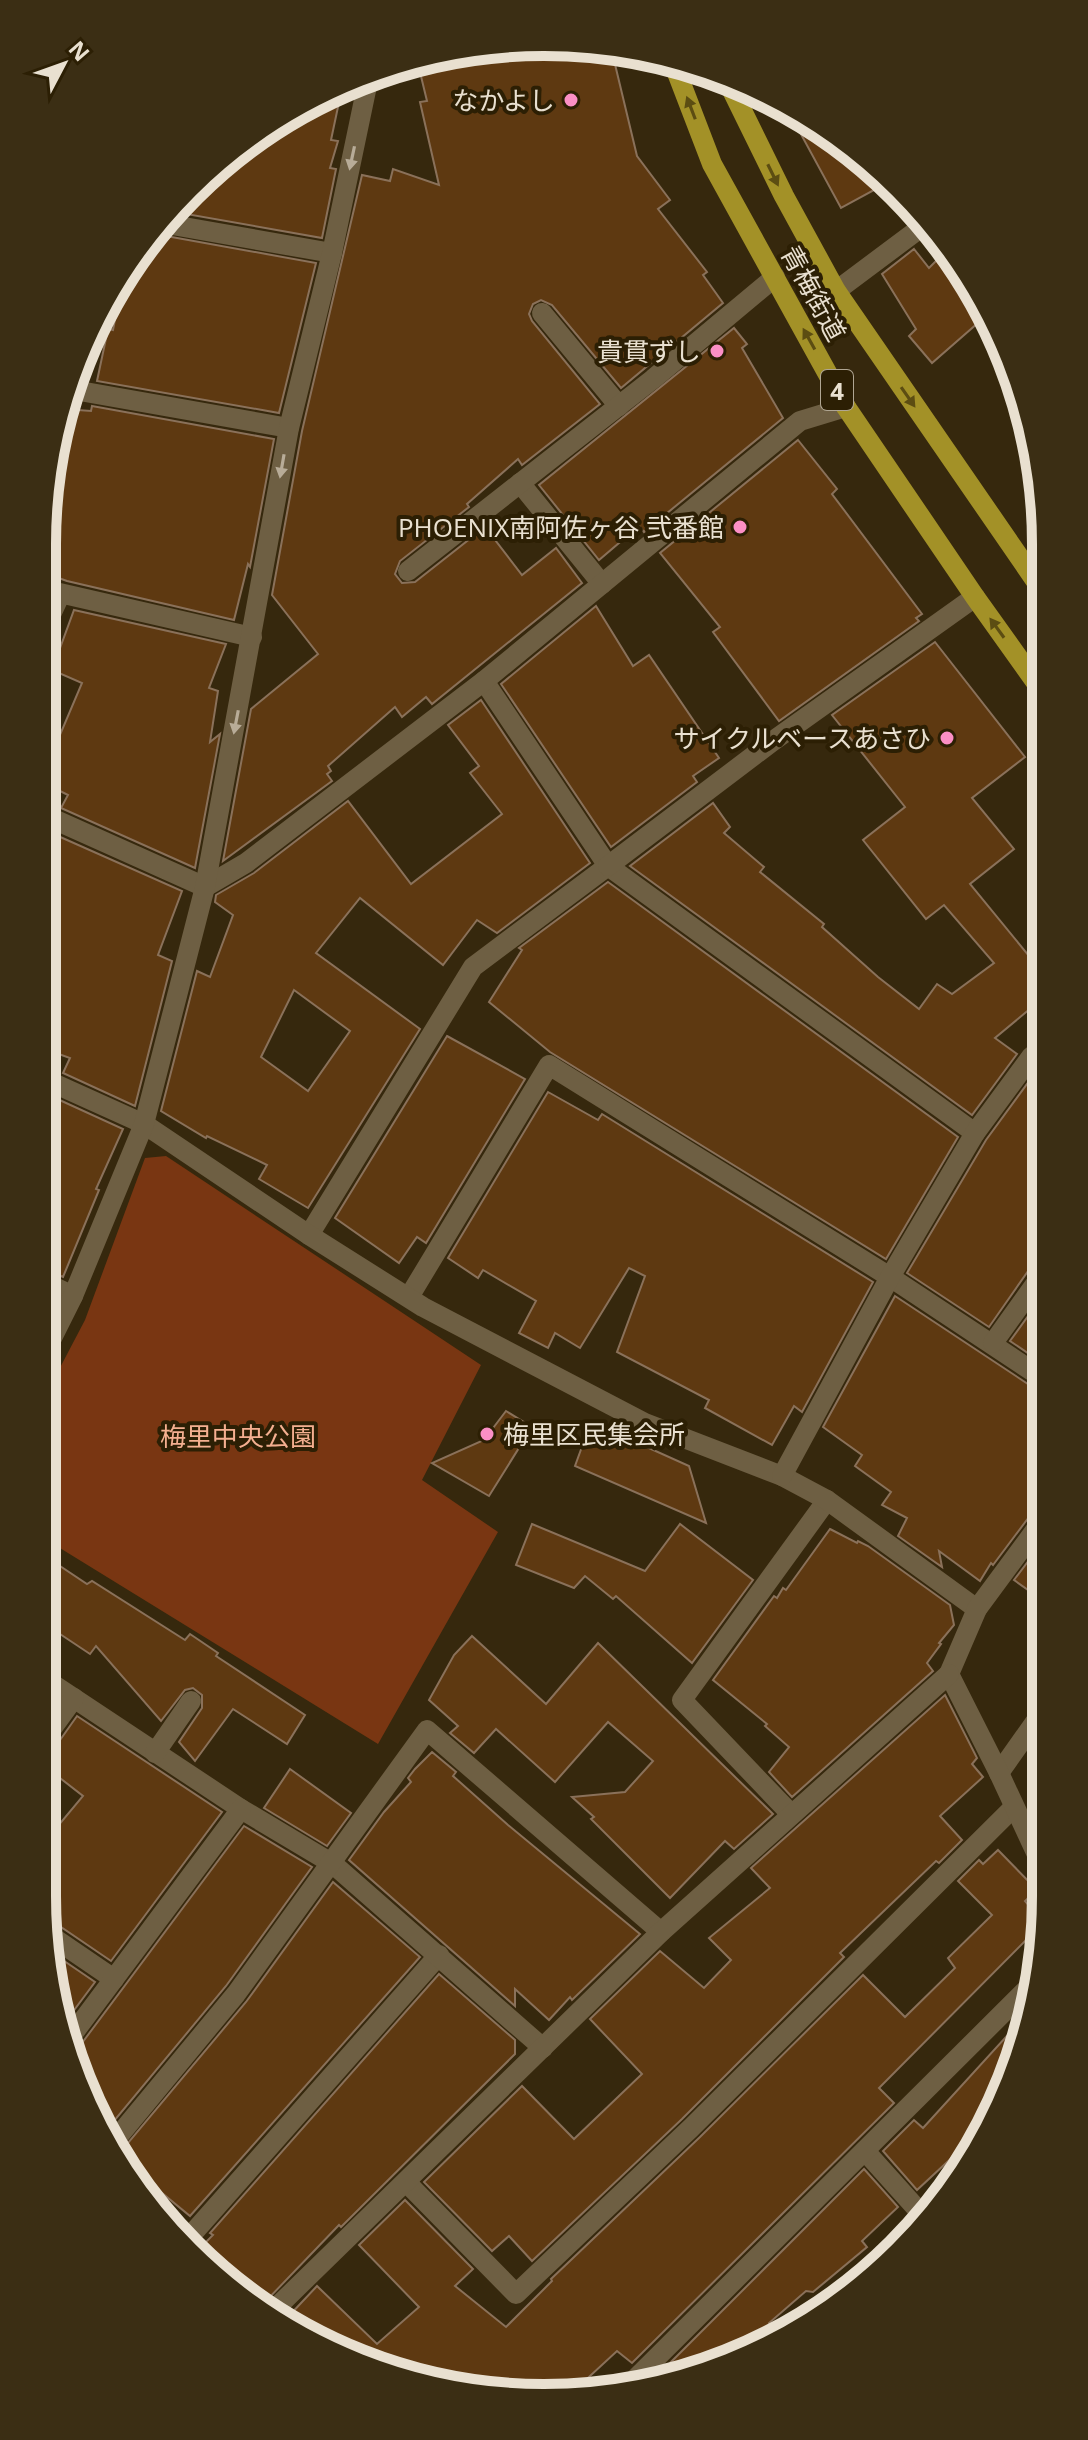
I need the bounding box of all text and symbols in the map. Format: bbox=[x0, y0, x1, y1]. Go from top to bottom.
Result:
north arrow bbox=[24, 24, 104, 104]
text: N bbox=[63, 34, 97, 67]
place label: なかよし bbox=[452, 82, 555, 118]
marker: なかよし bbox=[562, 91, 580, 109]
one-way arrow bbox=[684, 96, 697, 120]
one-way arrow bbox=[345, 146, 358, 171]
one-way arrow bbox=[767, 164, 780, 187]
street label: 青梅街道 bbox=[773, 239, 855, 347]
one-way arrow bbox=[803, 328, 816, 351]
place label: 貴貫ずし bbox=[597, 333, 701, 369]
marker: 貴貫ずし bbox=[708, 342, 726, 360]
road number: 4 bbox=[821, 370, 853, 410]
one-way arrow bbox=[900, 386, 915, 407]
one-way arrow bbox=[276, 454, 288, 479]
place label: PHOENIX南阿佐ヶ谷 弐番館 bbox=[398, 509, 724, 545]
marker: PHOENIX南阿佐ヶ谷 弐番館 bbox=[731, 518, 749, 536]
one-way arrow bbox=[989, 617, 1005, 638]
one-way arrow bbox=[229, 709, 241, 734]
place label: サイクルベースあさひ bbox=[674, 720, 931, 756]
marker: サイクルベースあさひ bbox=[938, 729, 956, 747]
place label: 梅里区民集会所 bbox=[503, 1416, 685, 1452]
park label: 梅里中央公園 bbox=[160, 1418, 316, 1454]
marker: 梅里区民集会所 bbox=[478, 1425, 496, 1443]

